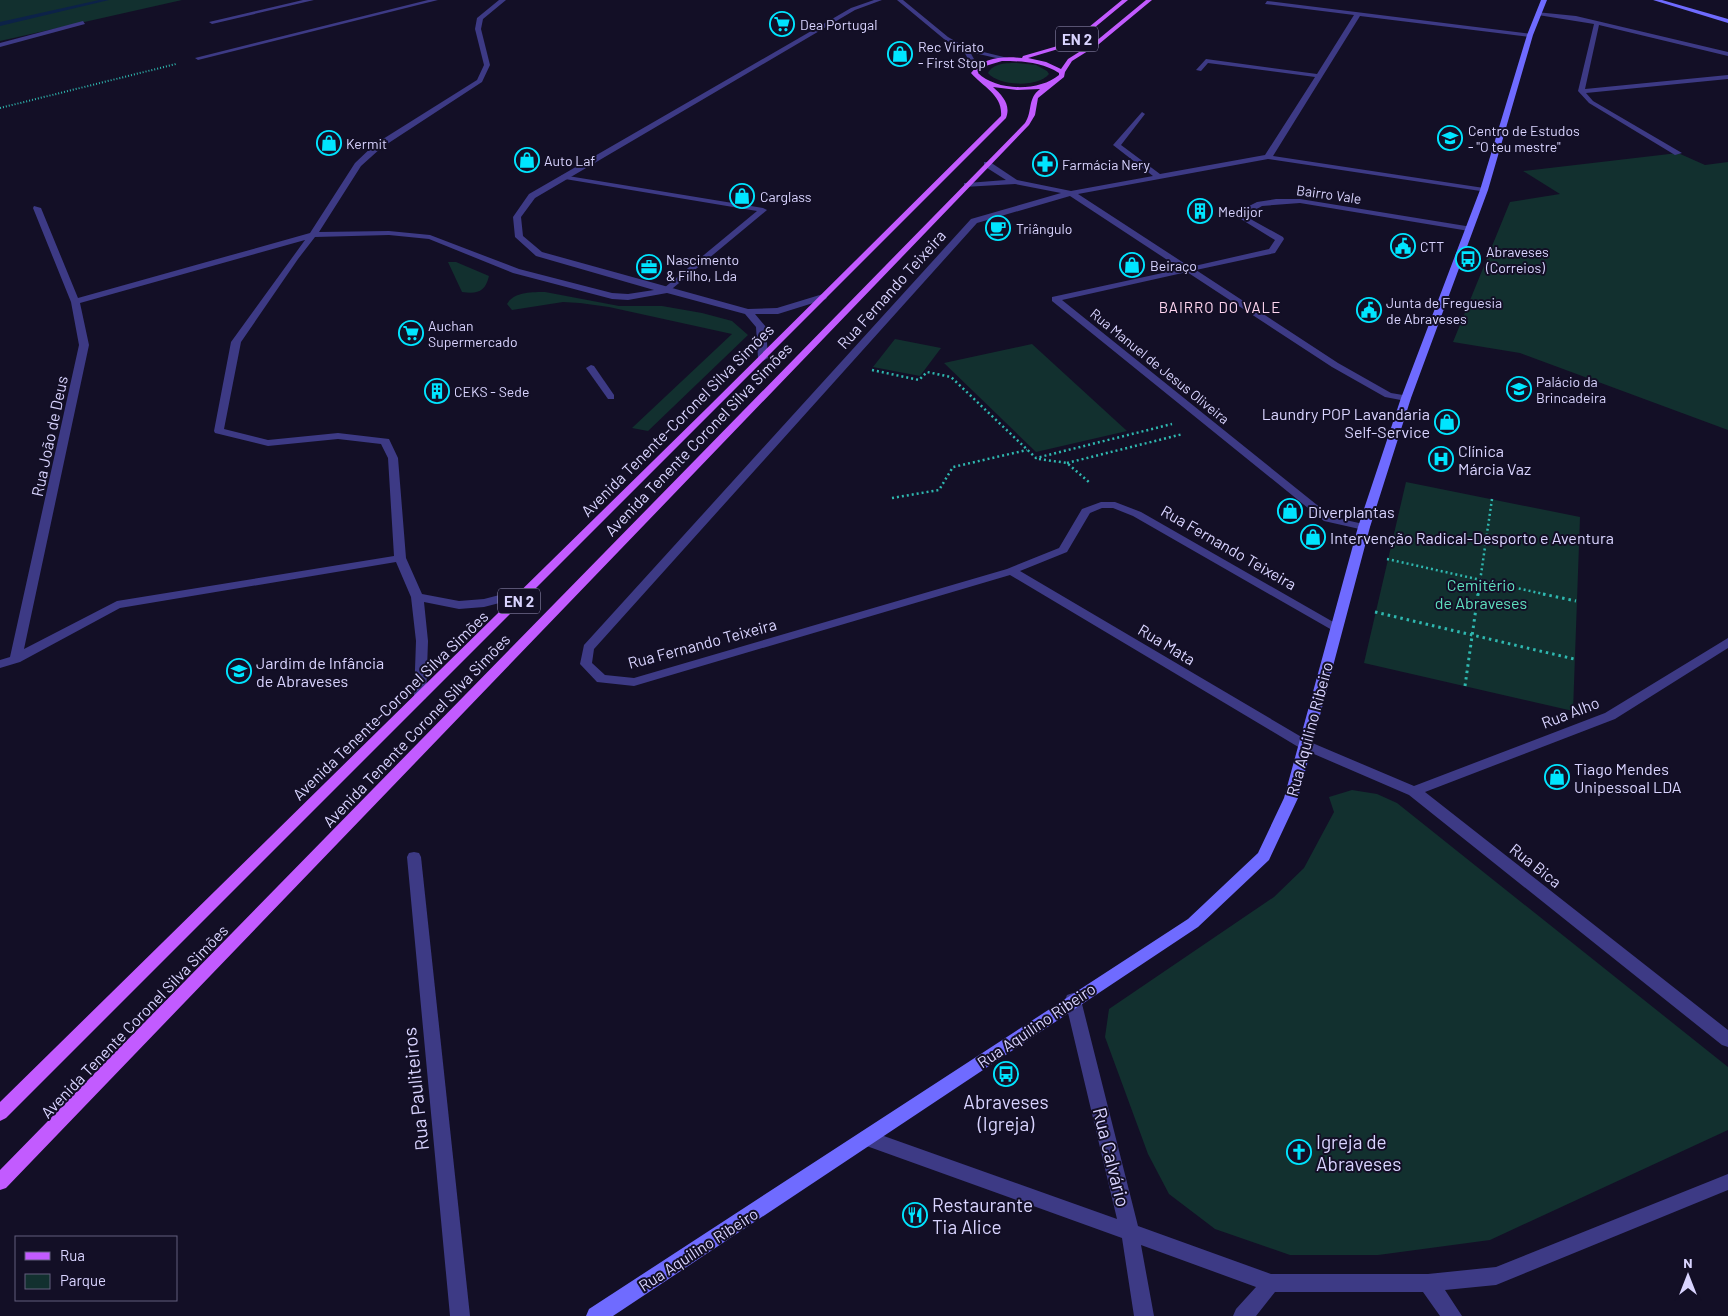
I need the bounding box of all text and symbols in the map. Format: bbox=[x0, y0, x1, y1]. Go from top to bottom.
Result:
supermarket icon: Dea Portugal bbox=[769, 11, 795, 37]
place label: Dea Portugal bbox=[800, 16, 877, 33]
road number: EN 2 bbox=[1056, 26, 1098, 52]
place label: Rec Viriato - First Stop bbox=[918, 38, 986, 71]
shop icon: Rec Viriato - First Stop bbox=[887, 41, 913, 67]
place label: Centro de Estudos - "O teu mestre" bbox=[1468, 122, 1580, 155]
school or university icon: Centro de Estudos - "O teu mestre" bbox=[1437, 125, 1463, 151]
shop icon: Kermit bbox=[316, 130, 342, 156]
place label: Kermit bbox=[346, 135, 387, 152]
shop icon: Auto Laf bbox=[514, 147, 540, 173]
pharmacy icon: Farmácia Nery bbox=[1032, 151, 1058, 177]
place label: Auto Laf bbox=[544, 152, 595, 169]
place label: Farmácia Nery bbox=[1062, 156, 1151, 173]
street label: Bairro Vale bbox=[1295, 181, 1363, 207]
shop icon: Carglass bbox=[729, 183, 755, 209]
place label: Carglass bbox=[760, 188, 812, 205]
building icon: Medijor bbox=[1187, 198, 1213, 224]
place label: Medijor bbox=[1218, 203, 1263, 220]
cafe icon: Triângulo bbox=[985, 215, 1011, 241]
place label: Triângulo bbox=[1016, 220, 1072, 237]
street label: Rua Fernando Teixeira bbox=[833, 226, 949, 352]
public building icon: CTT bbox=[1390, 233, 1416, 259]
place label: CTT bbox=[1420, 238, 1444, 255]
place label: Abraveses (Correios) bbox=[1485, 243, 1549, 276]
bus stop icon: Abraveses (Correios) bbox=[1455, 246, 1481, 272]
place label: Nascimento & Filho, Lda bbox=[666, 251, 739, 284]
shop icon: Beiraço bbox=[1119, 252, 1145, 278]
office icon: Nascimento & Filho, Lda bbox=[636, 254, 662, 280]
place label: Beiraço bbox=[1150, 257, 1197, 274]
place label: Junta de Freguesia de Abraveses bbox=[1386, 294, 1502, 327]
public building icon: Junta de Freguesia de Abraveses bbox=[1356, 297, 1382, 323]
district label: BAIRRO DO VALE bbox=[1159, 298, 1281, 316]
street label: Rua Manuel de Jesus Oliveira bbox=[1087, 305, 1233, 427]
place label: Auchan Supermercado bbox=[428, 317, 518, 350]
supermarket icon: Auchan Supermercado bbox=[398, 320, 424, 346]
street label: Avenida Tenente-Coronel Silva Simões bbox=[577, 320, 777, 520]
street label: Avenida Tenente Coronel Silva Simões bbox=[600, 338, 796, 540]
place label: Palácio da Brincadeira bbox=[1536, 373, 1606, 406]
street label: Rua João de Deus bbox=[27, 374, 71, 498]
school or university icon: Palácio da Brincadeira bbox=[1506, 376, 1532, 402]
building icon: CEKS - Sede bbox=[424, 378, 450, 404]
place label: CEKS - Sede bbox=[454, 383, 529, 400]
place label: Laundry POP Lavandaria Self-Service bbox=[1262, 404, 1430, 441]
shop icon: Laundry POP Lavandaria Self-Service bbox=[1434, 409, 1460, 435]
place label: Clínica Márcia Vaz bbox=[1458, 441, 1531, 478]
hospital icon: Clínica Márcia Vaz bbox=[1428, 446, 1454, 472]
shop icon: Diverplantas bbox=[1277, 498, 1303, 524]
street label: Rua Fernando Teixeira bbox=[1158, 501, 1300, 593]
place label: Diverplantas bbox=[1308, 502, 1395, 521]
shop icon: Intervenção Radical-Desporto e Aventura bbox=[1300, 524, 1326, 550]
place label: Intervenção Radical-Desporto e Aventura bbox=[1330, 528, 1614, 547]
park label: Cemitério de Abraveses bbox=[1435, 575, 1527, 612]
road number: EN 2 bbox=[498, 588, 540, 614]
street label: Avenida Tenente-Coronel Silva Simões bbox=[288, 606, 492, 804]
street label: Rua Fernando Teixeira bbox=[626, 614, 778, 672]
street label: Rua Mata bbox=[1135, 620, 1199, 668]
street label: Avenida Tenente Coronel Silva Simões bbox=[318, 629, 514, 831]
place label: Jardim de Infância de Abraveses bbox=[256, 653, 384, 690]
school or university icon: Jardim de Infância de Abraveses bbox=[226, 658, 252, 684]
street label: Rua Aquilino Ribeiro bbox=[1282, 660, 1336, 798]
street label: Rua Alho bbox=[1538, 692, 1602, 732]
place label: Tiago Mendes Unipessoal LDA bbox=[1574, 759, 1682, 796]
shop icon: Tiago Mendes Unipessoal LDA bbox=[1544, 764, 1570, 790]
street label: Rua Bica bbox=[1506, 839, 1566, 891]
street label: Avenida Tenente Coronel Silva Simões bbox=[36, 920, 232, 1122]
street label: Rua Aquilino Ribeiro bbox=[973, 978, 1099, 1072]
street label: Rua Pauliteiros bbox=[397, 1026, 433, 1152]
bus stop icon: Abraveses (Igreja) bbox=[993, 1061, 1019, 1087]
place label: Abraveses (Igreja) bbox=[963, 1090, 1049, 1135]
street label: Rua Calvário bbox=[1089, 1105, 1135, 1209]
place label: Igreja de Abraveses bbox=[1316, 1130, 1401, 1175]
church icon: Igreja de Abraveses bbox=[1286, 1139, 1312, 1165]
place label: Restaurante Tia Alice bbox=[932, 1193, 1033, 1238]
restaurant icon: Restaurante Tia Alice bbox=[902, 1202, 928, 1228]
street label: Rua Aquilino Ribeiro bbox=[635, 1203, 761, 1295]
legend bbox=[15, 1236, 178, 1301]
text: Rua bbox=[60, 1246, 85, 1264]
north arrow bbox=[1663, 1251, 1713, 1301]
text: N bbox=[1683, 1254, 1693, 1271]
text: Parque bbox=[60, 1271, 106, 1289]

